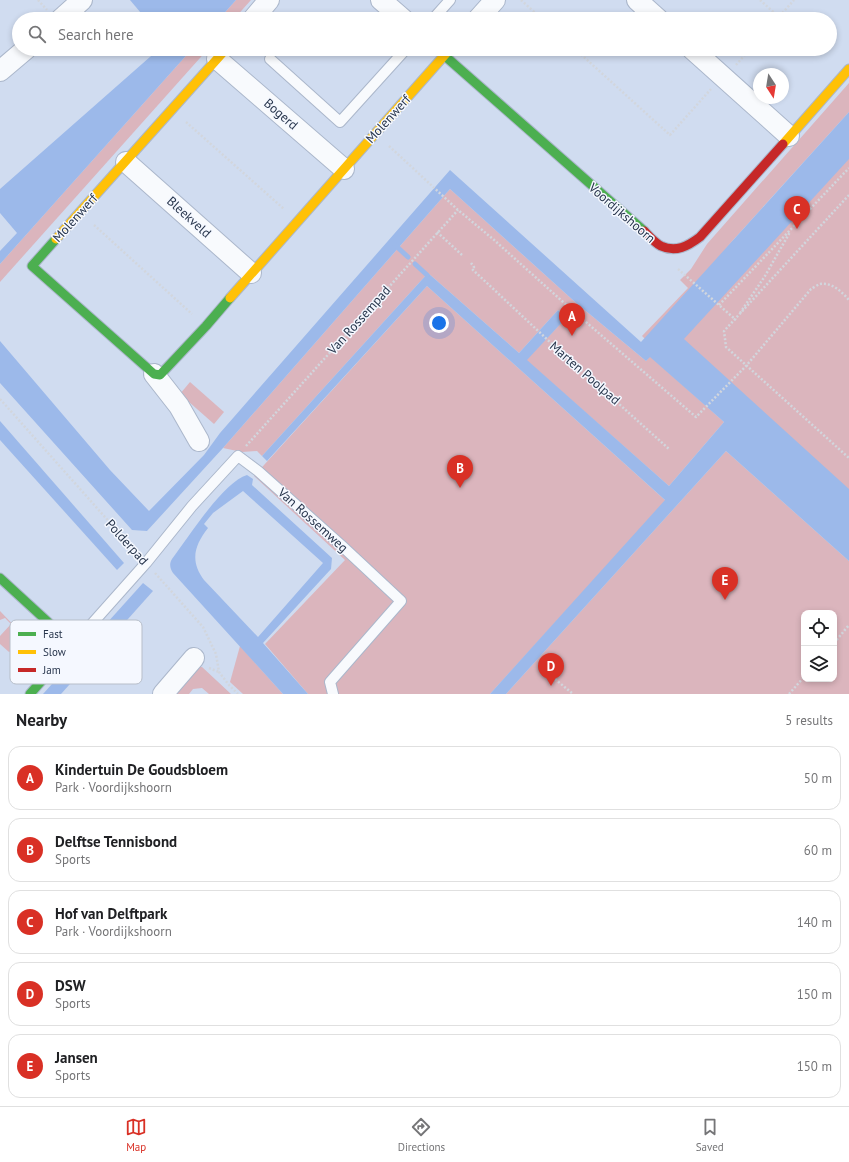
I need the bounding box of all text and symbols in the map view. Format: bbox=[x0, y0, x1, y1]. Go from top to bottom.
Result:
search box bbox=[12, 12, 837, 56]
icon: search bbox=[26, 23, 48, 45]
text: Search here bbox=[58, 25, 134, 44]
north arrow bbox=[753, 68, 789, 104]
street label: Molenwerf bbox=[362, 91, 415, 147]
street label: Bogerd bbox=[260, 95, 302, 133]
street label: Voordijkshoorn bbox=[584, 179, 659, 247]
street label: Molenwerf bbox=[49, 190, 102, 246]
street label: Bleekveld bbox=[163, 193, 215, 241]
pin: C bbox=[784, 196, 810, 229]
street label: Van Rossempad bbox=[323, 282, 394, 359]
pin: A bbox=[559, 303, 585, 336]
your location bbox=[429, 313, 449, 333]
street label: Marten Poolpad bbox=[546, 338, 624, 408]
pin: B bbox=[447, 455, 473, 488]
street label: Van Rossemweg bbox=[274, 483, 352, 556]
street label: Polderpad bbox=[102, 515, 152, 569]
pin: E bbox=[712, 567, 738, 600]
map controls bbox=[801, 610, 837, 682]
button: locate bbox=[801, 610, 837, 646]
legend bbox=[10, 620, 142, 684]
text: Fast bbox=[43, 627, 63, 641]
text: Slow bbox=[43, 645, 66, 659]
button: layers bbox=[801, 646, 837, 682]
pin: D bbox=[538, 653, 564, 686]
text: Jam bbox=[42, 663, 61, 677]
text: Nearby bbox=[16, 709, 67, 731]
text: 5 results bbox=[785, 712, 833, 729]
text: Kindertuin De Goudsbloem bbox=[55, 760, 228, 779]
text: A bbox=[26, 770, 34, 787]
text: 50 m bbox=[804, 770, 832, 787]
text: Park · Voordijkshoorn bbox=[55, 779, 172, 796]
text: Delftse Tennisbond bbox=[55, 832, 177, 851]
text: B bbox=[26, 842, 34, 859]
text: 60 m bbox=[804, 842, 832, 859]
text: Sports bbox=[55, 851, 91, 868]
text: Hof van Delftpark bbox=[55, 904, 167, 923]
text: C bbox=[26, 914, 34, 931]
text: 140 m bbox=[797, 914, 832, 931]
text: Park · Voordijkshoorn bbox=[55, 923, 172, 940]
text: DSW bbox=[55, 976, 86, 995]
text: D bbox=[26, 986, 34, 1003]
text: 150 m bbox=[797, 986, 832, 1003]
text: Sports bbox=[55, 995, 91, 1012]
text: Jansen bbox=[55, 1048, 98, 1067]
text: E bbox=[27, 1058, 33, 1075]
text: 150 m bbox=[797, 1058, 832, 1075]
text: Sports bbox=[55, 1067, 91, 1084]
tab: Map bbox=[125, 1116, 147, 1154]
tab: Directions bbox=[398, 1116, 445, 1154]
tab: Saved bbox=[696, 1116, 724, 1154]

